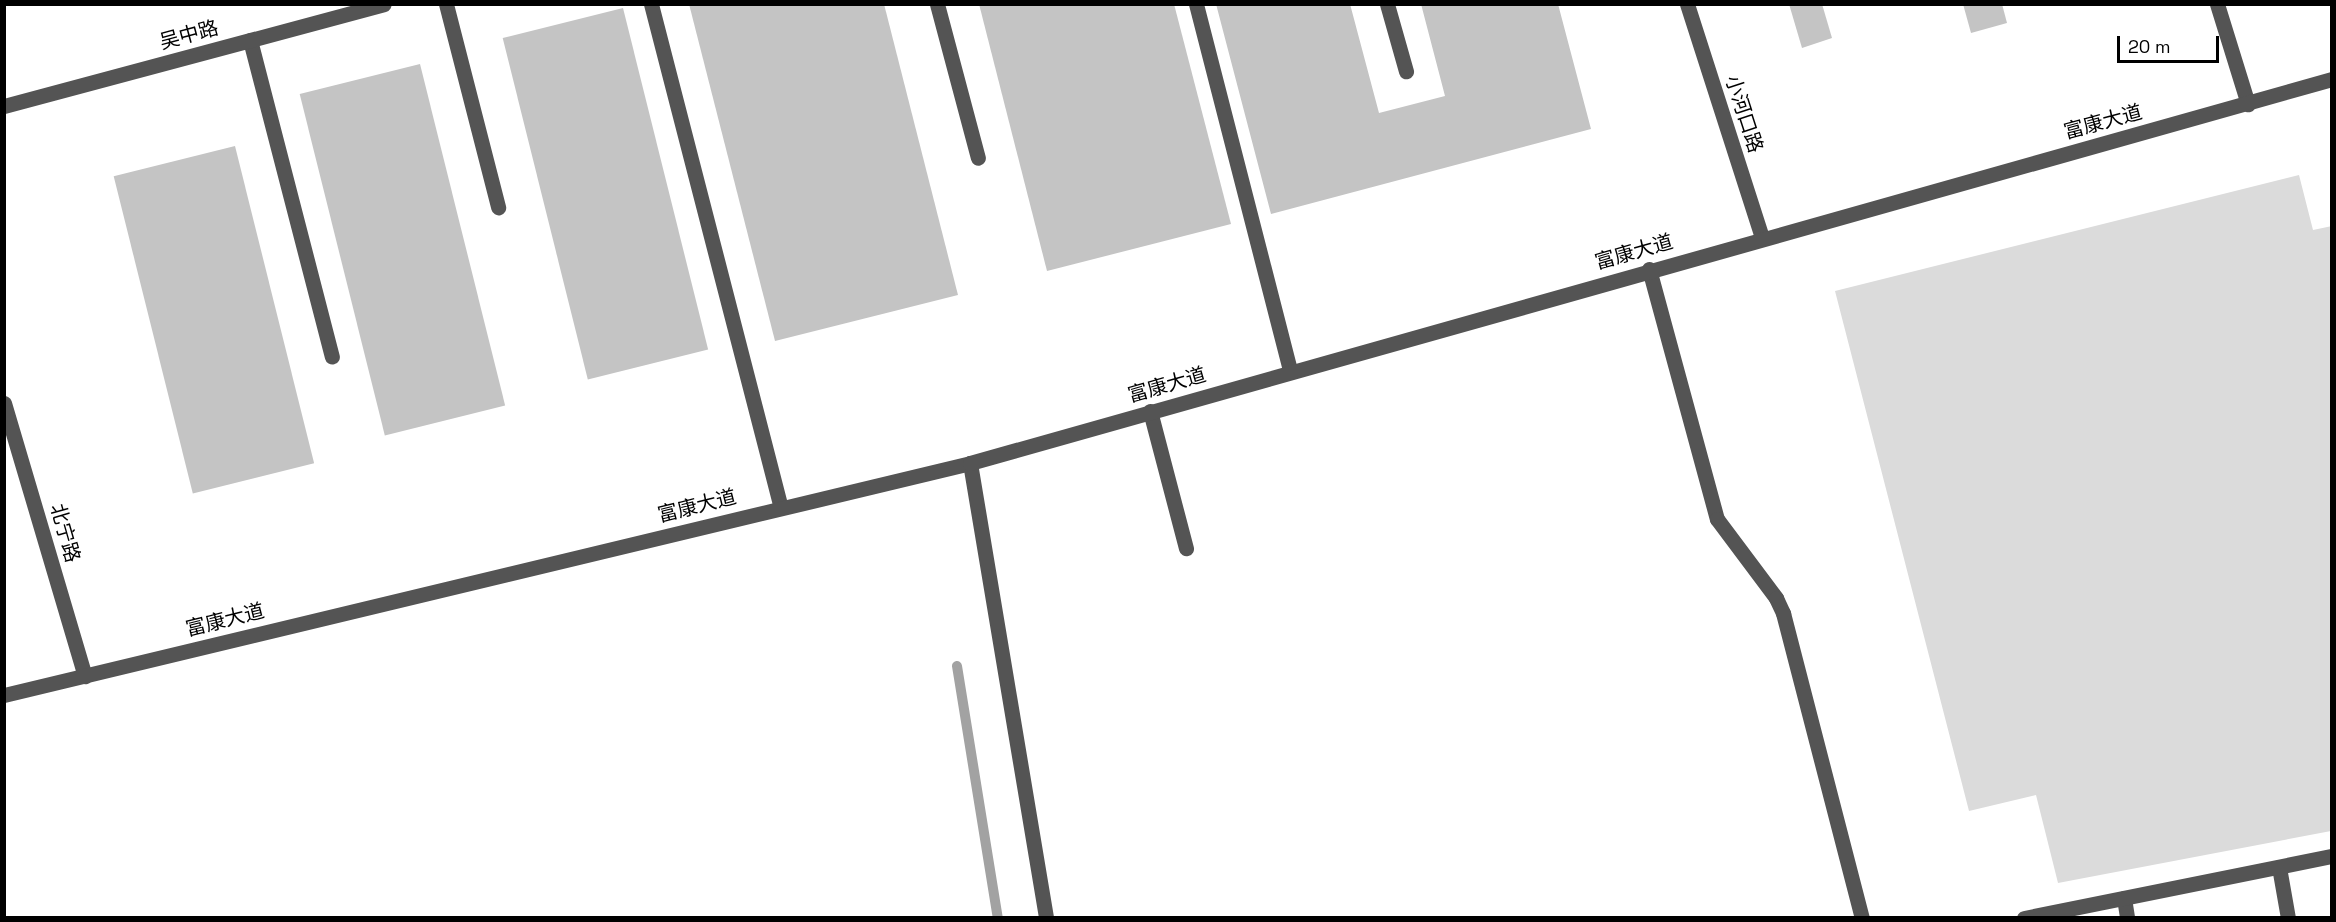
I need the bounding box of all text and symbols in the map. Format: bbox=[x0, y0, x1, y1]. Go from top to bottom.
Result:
street label: 吴中路 bbox=[157, 16, 221, 54]
scale bar bbox=[2120, 24, 2222, 62]
text: 20 m bbox=[2128, 35, 2171, 58]
street label: 小河口路 bbox=[1720, 72, 1768, 156]
street label: 富康大道 bbox=[2061, 100, 2145, 144]
street label: 富康大道 bbox=[1592, 229, 1676, 275]
street label: 富康大道 bbox=[1125, 362, 1209, 408]
street label: 富康大道 bbox=[655, 485, 739, 527]
street label: 北宁路 bbox=[45, 501, 85, 565]
street label: 富康大道 bbox=[183, 599, 267, 641]

